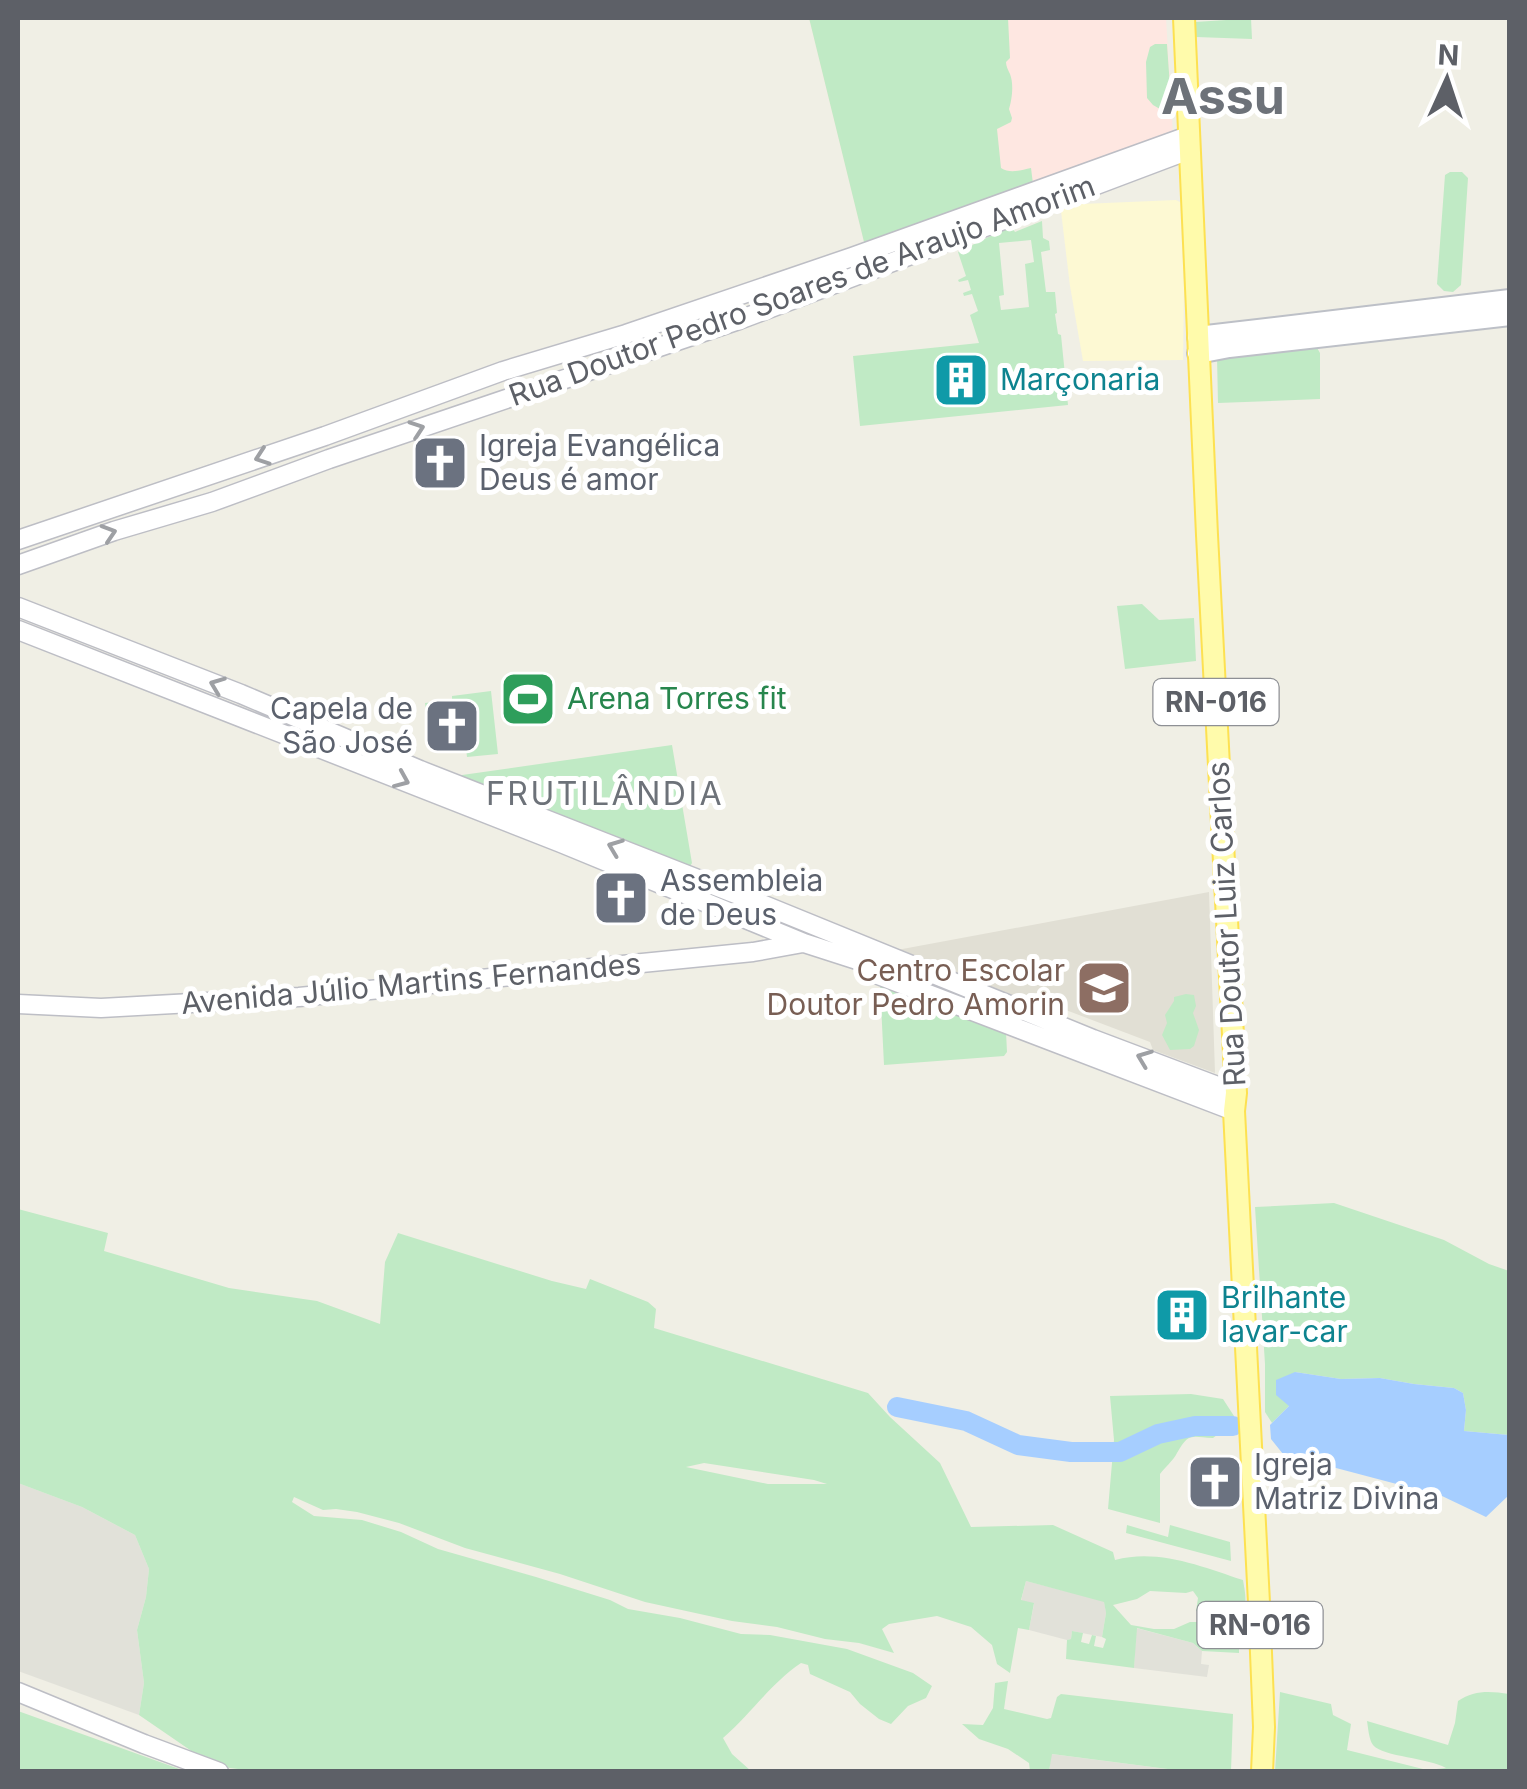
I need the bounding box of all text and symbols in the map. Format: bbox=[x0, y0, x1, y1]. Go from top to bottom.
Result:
north arrow bbox=[1397, 30, 1497, 130]
text: N bbox=[1437, 37, 1460, 73]
district label: Assu bbox=[1161, 66, 1285, 126]
street label: Rua Doutor Pedro Soares de Araujo Amorim bbox=[504, 167, 1100, 413]
building icon: Marçonaria bbox=[931, 350, 991, 410]
place label: Marçonaria bbox=[1000, 361, 1160, 397]
one-way arrow bbox=[408, 420, 425, 441]
place label: Igreja Evangélica Deus é amor bbox=[479, 427, 720, 497]
church icon: Igreja Evangélica Deus é amor bbox=[410, 433, 470, 493]
one-way arrow bbox=[254, 445, 271, 465]
one-way arrow bbox=[100, 524, 117, 544]
sports icon: Arena Torres fit bbox=[498, 669, 558, 729]
one-way arrow bbox=[209, 677, 227, 697]
road number: RN-016 bbox=[1154, 679, 1278, 725]
place label: Arena Torres fit bbox=[567, 680, 787, 716]
place label: Capela de São José bbox=[270, 690, 413, 760]
church icon: Capela de São José bbox=[422, 696, 482, 756]
street label: Rua Doutor Luiz Carlos bbox=[1200, 761, 1252, 1088]
one-way arrow bbox=[392, 769, 409, 789]
district label: FRUTILÂNDIA bbox=[486, 774, 724, 813]
one-way arrow bbox=[607, 839, 625, 859]
place label: Assembleia de Deus bbox=[660, 862, 823, 932]
church icon: Assembleia de Deus bbox=[591, 868, 651, 928]
street label: Avenida Júlio Martins Fernandes bbox=[179, 945, 642, 1021]
place label: Centro Escolar Doutor Pedro Amorin bbox=[767, 952, 1065, 1022]
school or university icon: Centro Escolar Doutor Pedro Amorin bbox=[1074, 958, 1134, 1018]
one-way arrow bbox=[1137, 1050, 1154, 1070]
place label: Brilhante lavar-car bbox=[1221, 1279, 1348, 1349]
building icon: Brilhante lavar-car bbox=[1152, 1285, 1212, 1345]
place label: Igreja Matriz Divina bbox=[1254, 1446, 1439, 1516]
church icon: Igreja Matriz Divina bbox=[1185, 1452, 1245, 1512]
road number: RN-016 bbox=[1198, 1602, 1322, 1648]

